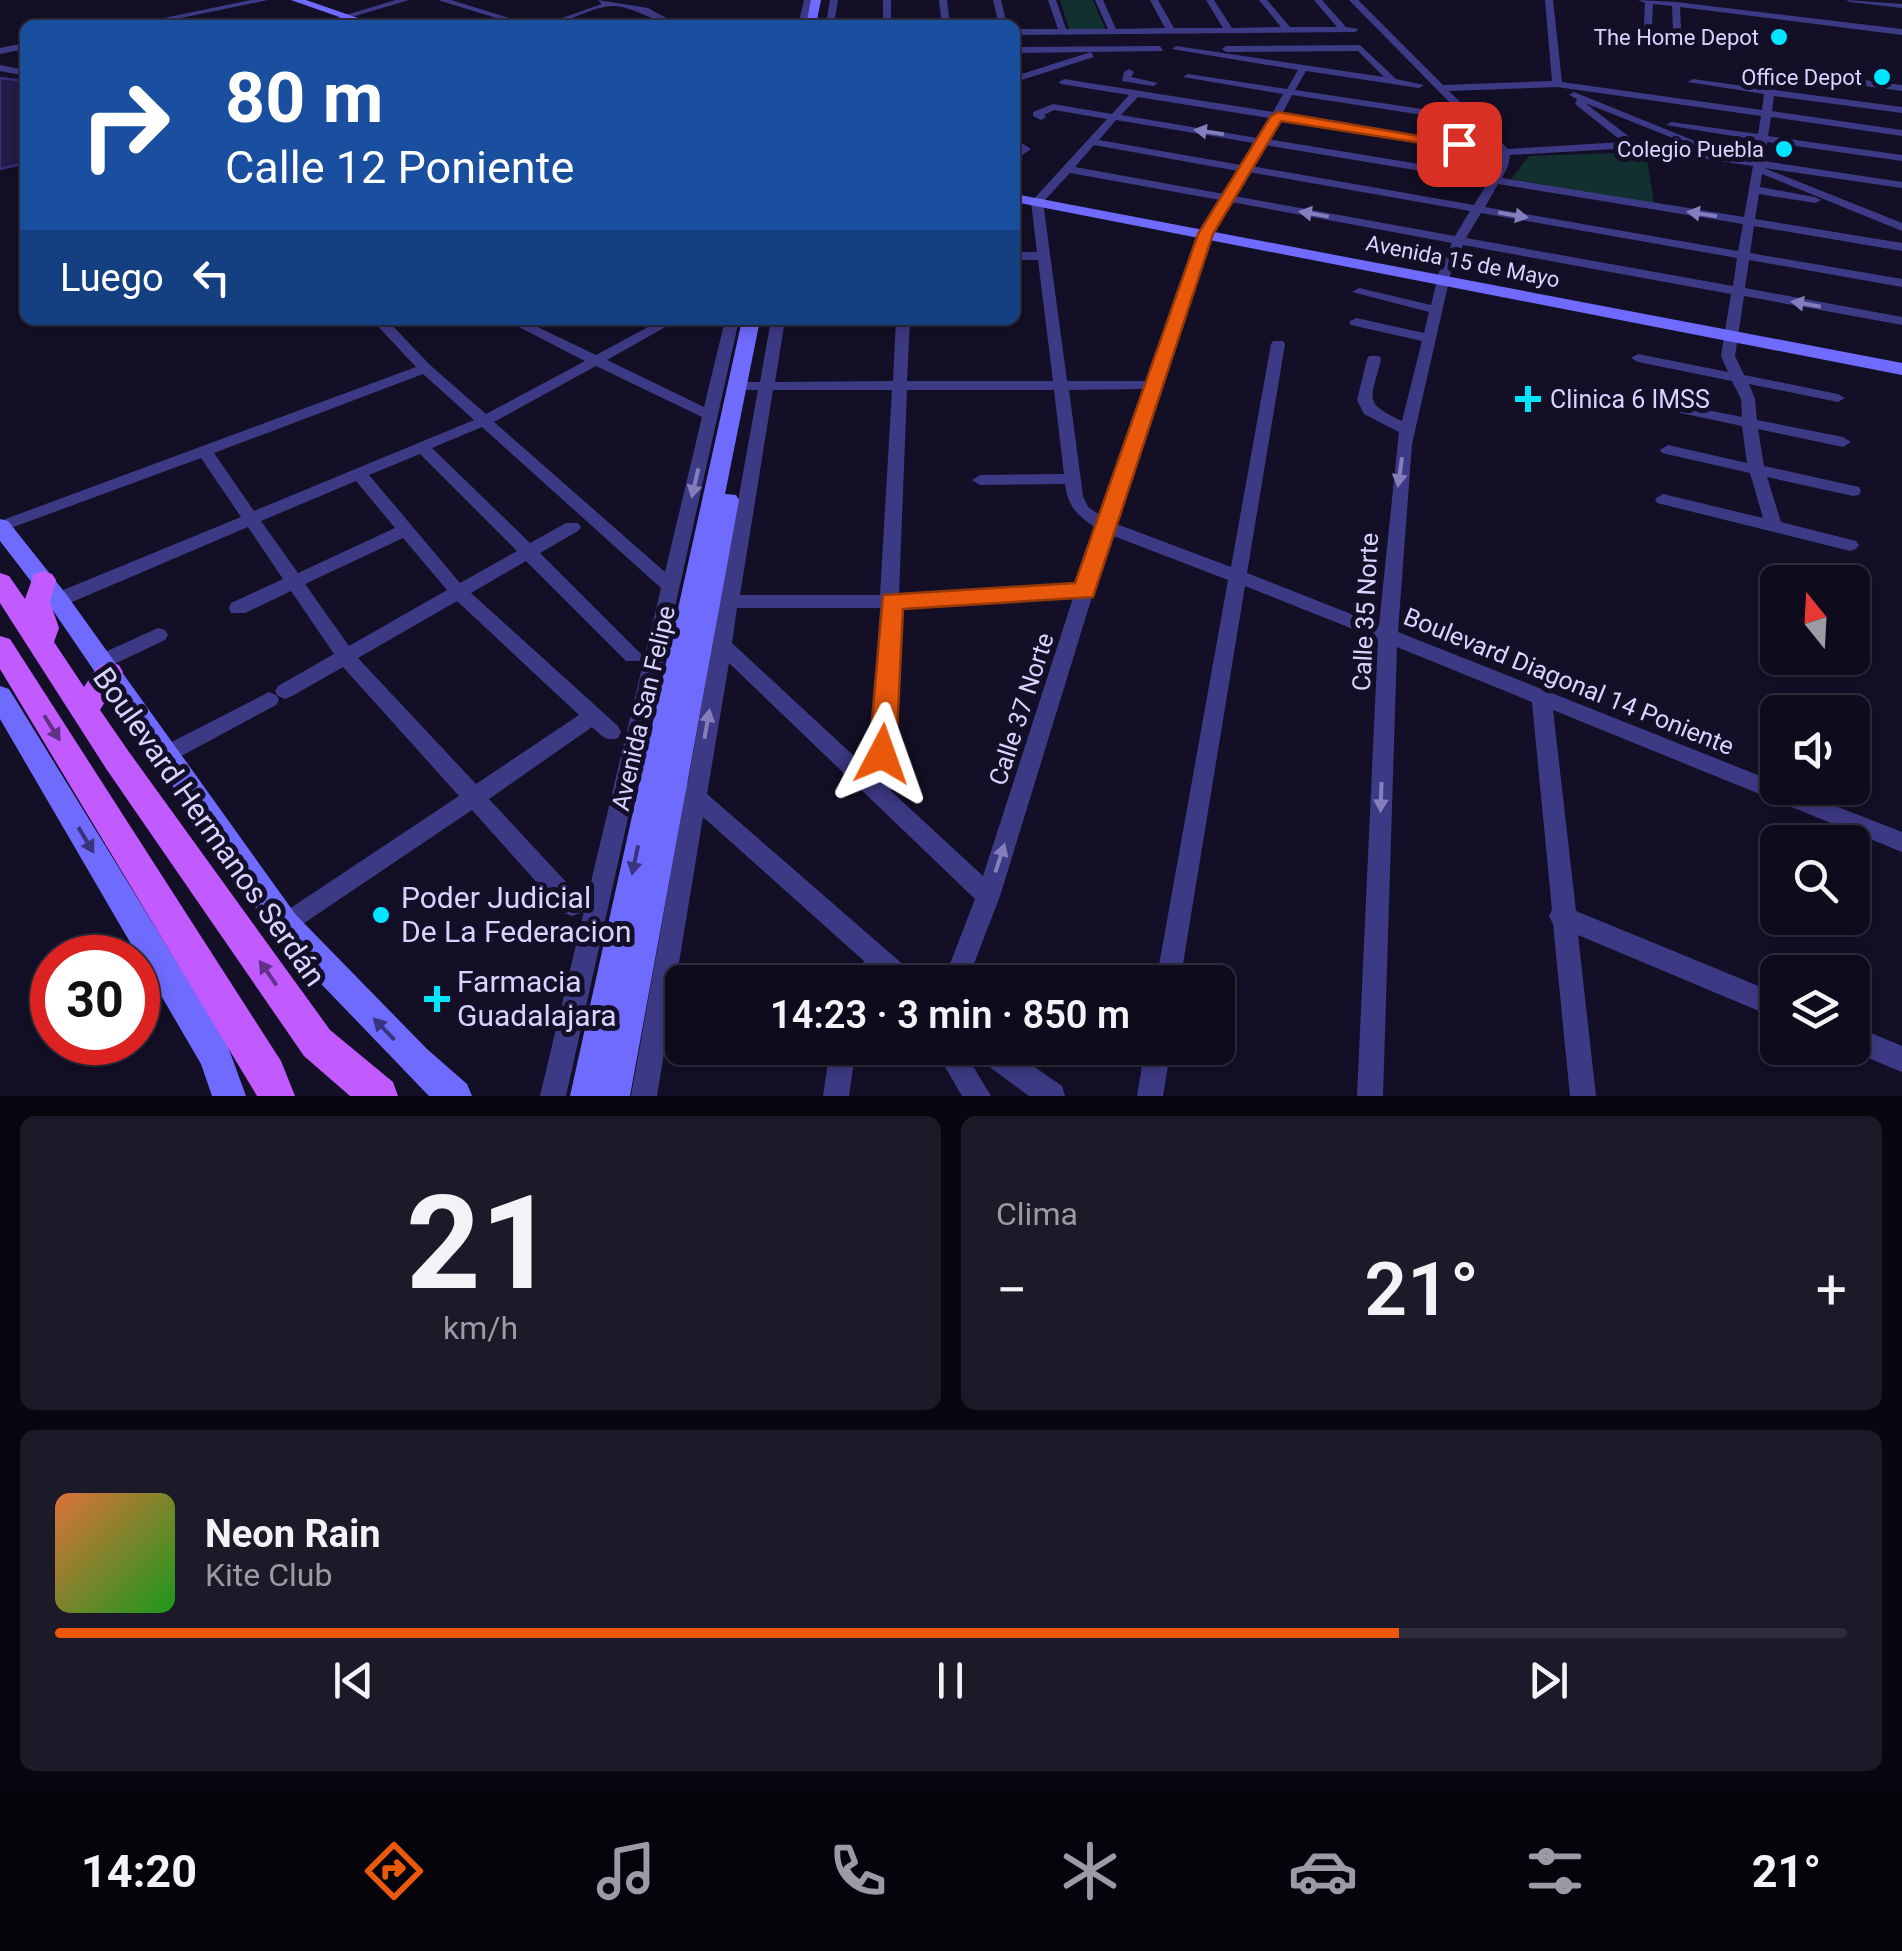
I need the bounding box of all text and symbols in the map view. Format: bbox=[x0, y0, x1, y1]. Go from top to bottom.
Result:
place label: The Home Depot bbox=[1594, 25, 1759, 50]
marker: The Home Depot bbox=[1768, 26, 1790, 48]
text: 80 m bbox=[225, 57, 383, 139]
icon: right bbox=[60, 60, 190, 190]
place label: Office Depot bbox=[1741, 65, 1862, 90]
marker: Office Depot bbox=[1871, 66, 1893, 88]
pin bbox=[1417, 102, 1502, 187]
icon: arrive bbox=[1432, 117, 1487, 172]
one-way arrow bbox=[1193, 124, 1224, 139]
place label: Colegio Puebla bbox=[1617, 137, 1764, 162]
marker: Colegio Puebla bbox=[1773, 138, 1795, 160]
text: Calle 12 Poniente bbox=[225, 141, 574, 194]
one-way arrow bbox=[1686, 205, 1717, 221]
one-way arrow bbox=[1298, 206, 1329, 221]
one-way arrow bbox=[1497, 208, 1529, 223]
street label: Avenida 15 de Mayo bbox=[1364, 230, 1562, 293]
icon: left bbox=[184, 250, 239, 305]
text: Luego bbox=[60, 256, 164, 300]
one-way arrow bbox=[1790, 296, 1821, 311]
place label: Clinica 6 IMSS bbox=[1550, 385, 1710, 414]
marker: Clinica 6 IMSS bbox=[1515, 386, 1541, 412]
one-way arrow bbox=[1392, 457, 1408, 489]
one-way arrow bbox=[687, 468, 702, 499]
street label: Calle 35 Norte bbox=[1347, 532, 1384, 692]
north arrow bbox=[1760, 565, 1870, 675]
map controls bbox=[1760, 565, 1870, 1065]
street label: Boulevard Diagonal 14 Poniente bbox=[1400, 602, 1738, 761]
street label: Avenida San Felipe bbox=[606, 603, 681, 813]
street label: Calle 37 Norte bbox=[983, 629, 1060, 789]
street label: Boulevard Hermanos Serdán bbox=[86, 661, 333, 993]
button: sound bbox=[1760, 695, 1870, 805]
position arrow bbox=[830, 702, 934, 806]
one-way arrow bbox=[700, 708, 715, 739]
one-way arrow bbox=[43, 714, 60, 742]
one-way arrow bbox=[1373, 781, 1389, 813]
button: search bbox=[1760, 825, 1870, 935]
one-way arrow bbox=[77, 826, 94, 854]
one-way arrow bbox=[993, 842, 1008, 873]
one-way arrow bbox=[627, 845, 643, 876]
place label: Poder Judicial De La Federacion bbox=[401, 880, 632, 949]
marker: Poder Judicial De La Federacion bbox=[370, 904, 392, 926]
speed limit sign: 30 bbox=[30, 935, 160, 1065]
button: layers bbox=[1760, 955, 1870, 1065]
one-way arrow bbox=[258, 960, 278, 986]
place label: Farmacia Guadalajara bbox=[457, 964, 617, 1033]
marker: Farmacia Guadalajara bbox=[426, 988, 448, 1010]
text: 14:23 · 3 min · 850 m bbox=[770, 993, 1130, 1037]
one-way arrow bbox=[373, 1017, 396, 1041]
text: 21 bbox=[406, 1167, 555, 1320]
text: Clima bbox=[996, 1195, 1078, 1233]
text: 21° bbox=[1364, 1245, 1479, 1333]
text: − bbox=[996, 1258, 1027, 1322]
text: + bbox=[1816, 1258, 1847, 1322]
text: km/h bbox=[443, 1309, 518, 1347]
text: Neon Rain bbox=[205, 1512, 381, 1556]
text: Kite Club bbox=[205, 1556, 332, 1594]
icon: previous bbox=[326, 1653, 381, 1708]
icon: pause bbox=[923, 1653, 978, 1708]
icon: next bbox=[1521, 1653, 1576, 1708]
icon: directions bbox=[359, 1836, 429, 1906]
icon: music bbox=[591, 1836, 661, 1906]
icon: phone bbox=[823, 1836, 893, 1906]
icon: climate bbox=[1055, 1836, 1125, 1906]
icon: car bbox=[1288, 1836, 1358, 1906]
icon: filters bbox=[1520, 1836, 1590, 1906]
text: 14:20 bbox=[81, 1845, 197, 1898]
text: 21° bbox=[1752, 1845, 1821, 1898]

